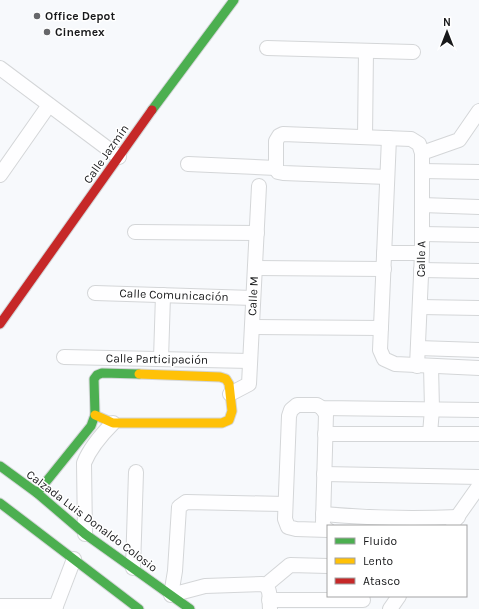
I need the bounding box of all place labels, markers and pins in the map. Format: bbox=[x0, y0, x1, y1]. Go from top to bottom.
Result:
place label: Office Depot bbox=[45, 9, 115, 23]
marker: Office Depot bbox=[32, 11, 42, 21]
place label: Cinemex bbox=[55, 25, 105, 39]
marker: Cinemex bbox=[42, 27, 52, 37]

